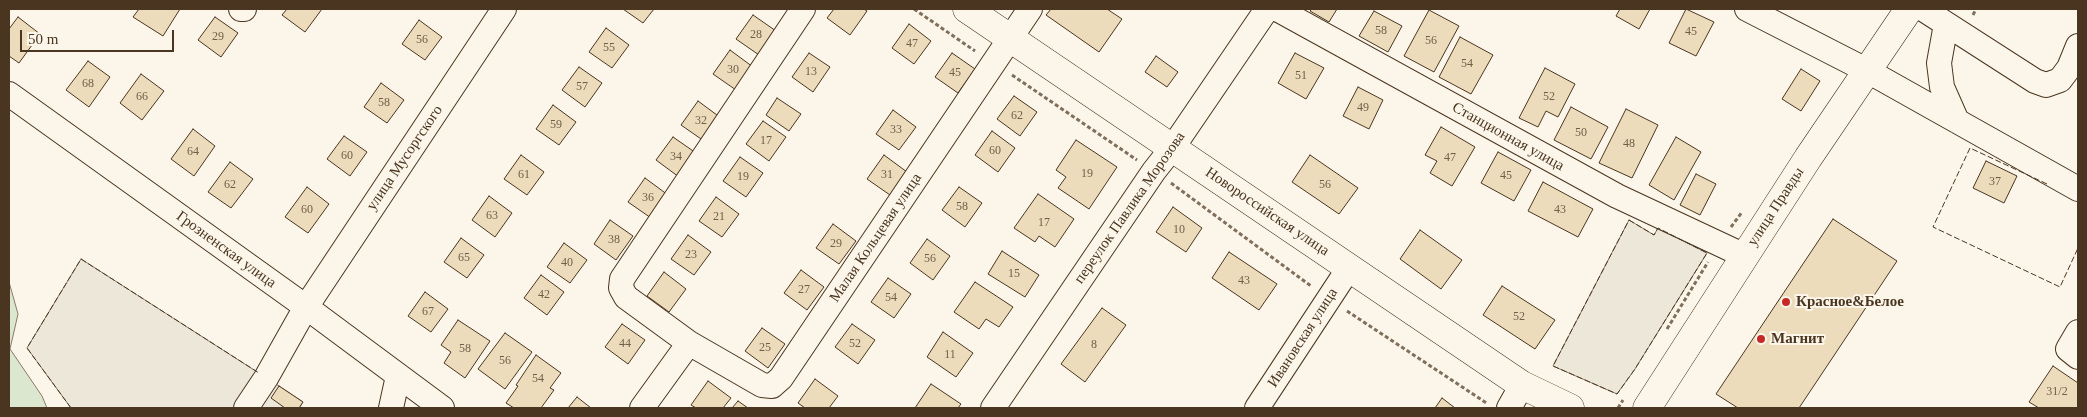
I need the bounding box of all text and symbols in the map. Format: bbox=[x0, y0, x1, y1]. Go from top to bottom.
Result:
scale bar bbox=[22, 20, 176, 52]
house number: 58 bbox=[1375, 24, 1387, 38]
house number: 45 bbox=[1685, 25, 1697, 39]
house number: 28 bbox=[750, 28, 762, 42]
house number: 29 bbox=[212, 30, 224, 44]
text: 50 m bbox=[28, 31, 58, 47]
house number: 56 bbox=[416, 33, 428, 47]
house number: 56 bbox=[1425, 34, 1437, 48]
house number: 47 bbox=[906, 37, 918, 51]
house number: 55 bbox=[603, 41, 615, 55]
house number: 54 bbox=[1461, 57, 1473, 71]
house number: 30 bbox=[727, 63, 739, 77]
house number: 13 bbox=[805, 65, 817, 79]
house number: 45 bbox=[949, 66, 961, 80]
house number: 51 bbox=[1295, 69, 1307, 83]
house number: 68 bbox=[82, 77, 94, 91]
house number: 57 bbox=[576, 80, 588, 94]
house number: 66 bbox=[136, 90, 148, 104]
house number: 52 bbox=[1543, 90, 1555, 104]
house number: 58 bbox=[378, 96, 390, 110]
street label: Станционная улица bbox=[1449, 99, 1567, 175]
house number: 49 bbox=[1357, 101, 1369, 115]
street label: улица Мусоргского bbox=[363, 102, 447, 214]
house number: 62 bbox=[1011, 109, 1023, 123]
house number: 32 bbox=[695, 114, 707, 128]
house number: 59 bbox=[550, 118, 562, 132]
house number: 33 bbox=[890, 123, 902, 137]
house number: 50 bbox=[1575, 126, 1587, 140]
street label: переулок Павлика Морозова bbox=[1071, 129, 1189, 287]
house number: 17 bbox=[760, 134, 772, 148]
house number: 48 bbox=[1623, 137, 1635, 151]
house number: 60 bbox=[989, 144, 1001, 158]
house number: 64 bbox=[187, 145, 199, 159]
house number: 60 bbox=[341, 149, 353, 163]
house number: 34 bbox=[670, 150, 682, 164]
house number: 47 bbox=[1444, 151, 1456, 165]
street label: Новороссийская улица bbox=[1202, 164, 1332, 260]
street label: улица Правды bbox=[1744, 164, 1808, 250]
house number: 19 bbox=[1081, 167, 1093, 181]
house number: 61 bbox=[518, 168, 530, 182]
house number: 31 bbox=[881, 168, 893, 182]
house number: 45 bbox=[1500, 169, 1512, 183]
house number: 19 bbox=[737, 170, 749, 184]
street label: Малая Кольцевая улица bbox=[826, 170, 926, 306]
house number: 37 bbox=[1989, 175, 2001, 189]
house number: 62 bbox=[224, 178, 236, 192]
house number: 56 bbox=[1319, 178, 1331, 192]
house number: 36 bbox=[642, 191, 654, 205]
house number: 58 bbox=[956, 200, 968, 214]
house number: 60 bbox=[301, 203, 313, 217]
house number: 43 bbox=[1554, 203, 1566, 217]
street label: Грозненская улица bbox=[172, 208, 280, 292]
house number: 63 bbox=[486, 209, 498, 223]
house number: 21 bbox=[713, 210, 725, 224]
house number: 17 bbox=[1038, 216, 1050, 230]
house number: 10 bbox=[1173, 223, 1185, 237]
house number: 38 bbox=[608, 233, 620, 247]
house number: 29 bbox=[830, 237, 842, 251]
house number: 23 bbox=[685, 248, 697, 262]
house number: 65 bbox=[458, 251, 470, 265]
house number: 56 bbox=[924, 252, 936, 266]
house number: 40 bbox=[561, 256, 573, 270]
house number: 15 bbox=[1008, 267, 1020, 281]
house number: 43 bbox=[1238, 274, 1250, 288]
house number: 27 bbox=[798, 283, 810, 297]
street label: Ивановская улица bbox=[1264, 285, 1342, 391]
house number: 42 bbox=[538, 288, 550, 302]
house number: 54 bbox=[885, 291, 897, 305]
place label: Красное&Белое bbox=[1796, 293, 1904, 311]
marker: Красное&Белое bbox=[1780, 296, 1792, 308]
house number: 67 bbox=[422, 305, 434, 319]
house number: 52 bbox=[1513, 310, 1525, 324]
place label: Магнит bbox=[1771, 330, 1824, 348]
marker: Магнит bbox=[1755, 333, 1767, 345]
house number: 44 bbox=[619, 337, 631, 351]
house number: 52 bbox=[849, 337, 861, 351]
house number: 8 bbox=[1091, 338, 1097, 352]
house number: 25 bbox=[759, 341, 771, 355]
house number: 58 bbox=[459, 342, 471, 356]
house number: 11 bbox=[944, 348, 956, 362]
house number: 56 bbox=[499, 354, 511, 368]
house number: 54 bbox=[532, 372, 544, 386]
house number: 31/2 bbox=[2046, 385, 2068, 399]

